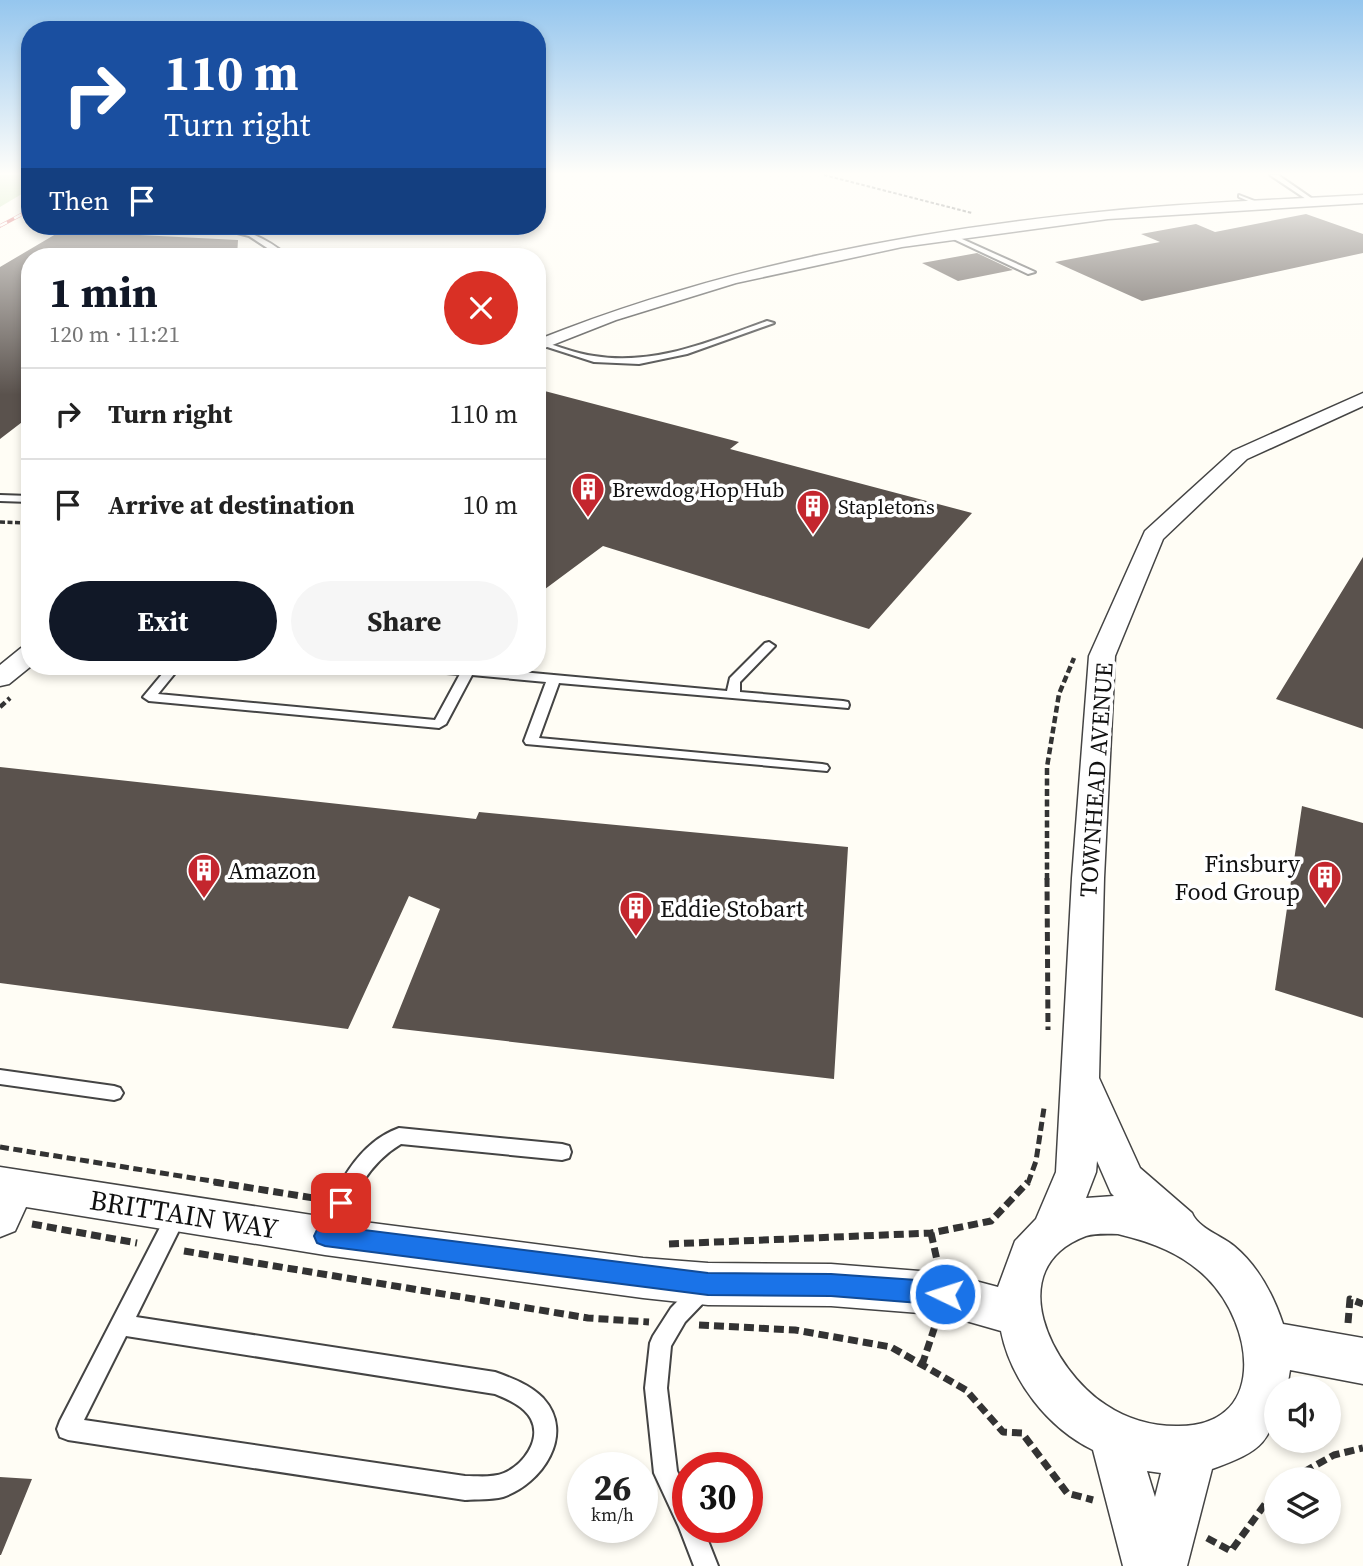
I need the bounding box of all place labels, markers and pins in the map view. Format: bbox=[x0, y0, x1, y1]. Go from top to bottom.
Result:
building icon: Brewdog Hop Hub bbox=[569, 470, 607, 519]
place label: Brewdog Hop Hub bbox=[612, 475, 784, 504]
building icon: Stapletons bbox=[794, 487, 832, 536]
place label: Stapletons bbox=[838, 492, 935, 521]
place label: Finsbury Food Group bbox=[1175, 847, 1301, 908]
building icon: Amazon bbox=[185, 851, 223, 900]
place label: Amazon bbox=[228, 854, 316, 887]
building icon: Finsbury Food Group bbox=[1306, 858, 1344, 907]
building icon: Eddie Stobart bbox=[617, 889, 655, 938]
place label: Eddie Stobart bbox=[660, 892, 804, 925]
pin bbox=[311, 1173, 371, 1233]

